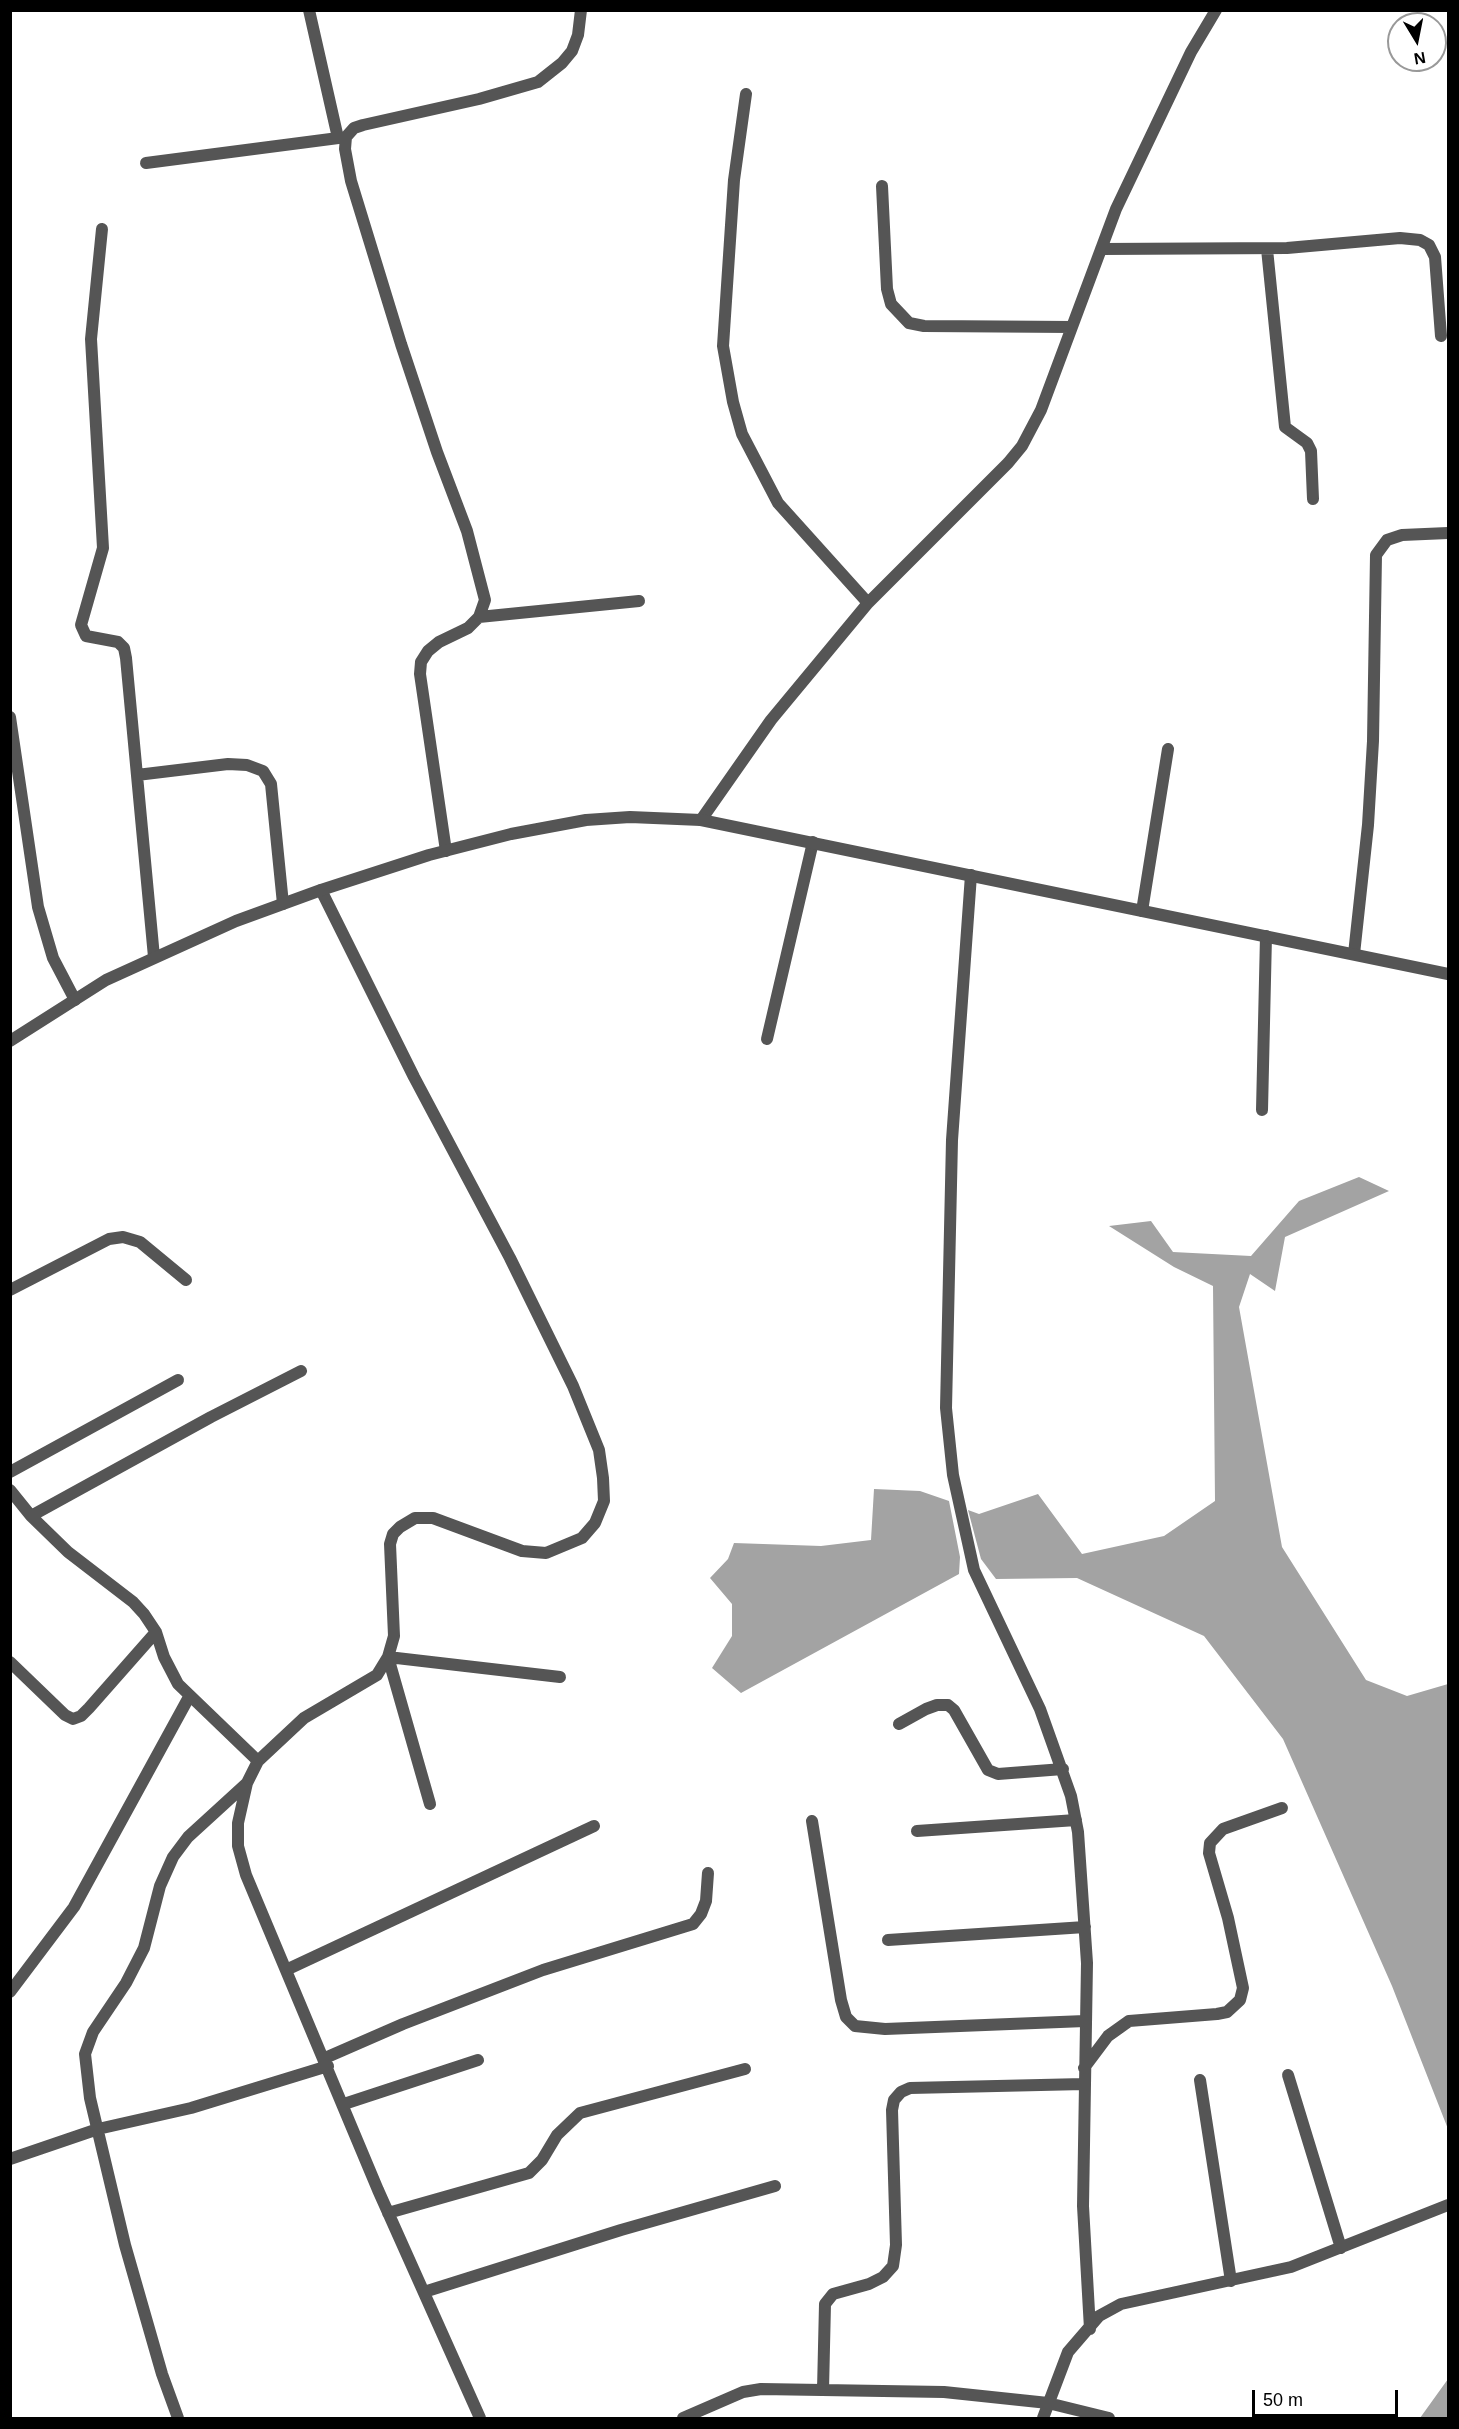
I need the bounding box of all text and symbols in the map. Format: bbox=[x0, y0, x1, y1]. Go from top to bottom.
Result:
north arrow bbox=[1387, 12, 1447, 72]
text: N bbox=[1413, 49, 1427, 68]
scale bar bbox=[1255, 2378, 1400, 2416]
text: 50 m bbox=[1263, 2390, 1303, 2410]

